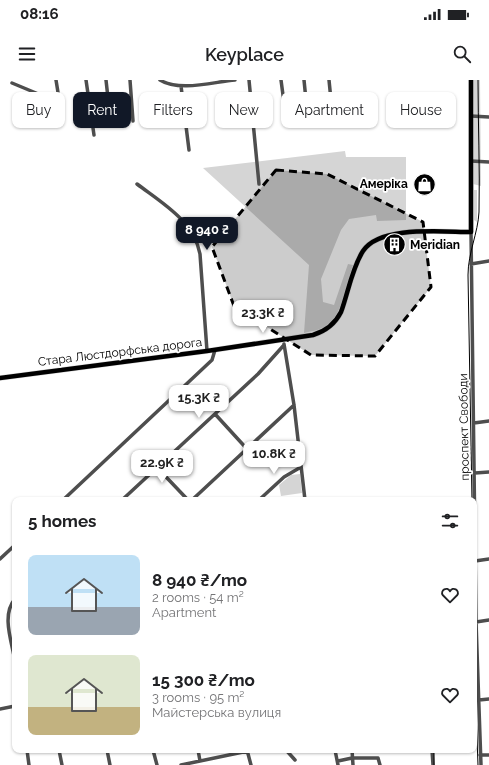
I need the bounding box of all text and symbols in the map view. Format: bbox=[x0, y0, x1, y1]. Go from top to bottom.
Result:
text: 08:16 bbox=[20, 5, 59, 23]
icon: menu bbox=[16, 43, 38, 65]
icon: search bbox=[451, 43, 473, 65]
text: Keyplace bbox=[205, 44, 284, 65]
chip: Buy bbox=[12, 92, 65, 128]
chip: Rent bbox=[73, 92, 131, 128]
chip: Filters bbox=[139, 92, 207, 128]
chip: New bbox=[215, 92, 273, 128]
chip: Apartment bbox=[281, 92, 378, 128]
chip: House bbox=[386, 92, 456, 128]
shop icon: Амеріка bbox=[411, 171, 437, 197]
place label: Амеріка bbox=[360, 177, 408, 191]
pin: 8 940 ₴ bbox=[170, 217, 244, 251]
text: 8 940 ₴ bbox=[185, 222, 229, 237]
building icon: Meridian bbox=[382, 232, 408, 258]
place label: Meridian bbox=[410, 238, 460, 252]
pin: 23.3K ₴ bbox=[226, 300, 300, 334]
text: 23.3K ₴ bbox=[241, 305, 285, 320]
street label: Стара Люстдорфська дорога bbox=[37, 335, 203, 369]
street label: проспект Свободи bbox=[456, 373, 472, 481]
pin: 15.3K ₴ bbox=[162, 385, 236, 419]
text: 15.3K ₴ bbox=[178, 390, 220, 405]
pin: 10.8K ₴ bbox=[237, 441, 311, 475]
text: 10.8K ₴ bbox=[252, 446, 296, 461]
pin: 22.9K ₴ bbox=[125, 450, 199, 484]
text: 22.9K ₴ bbox=[140, 455, 184, 470]
icon: filters bbox=[439, 510, 461, 532]
text: 5 homes bbox=[28, 511, 96, 531]
text: 8 940 ₴/mo bbox=[152, 570, 247, 590]
icon: home bbox=[60, 571, 108, 619]
icon: heart bbox=[439, 584, 461, 606]
text: 2 rooms · 54 m² bbox=[152, 590, 244, 605]
text: Apartment bbox=[152, 605, 216, 620]
text: 15 300 ₴/mo bbox=[152, 670, 255, 690]
icon: home bbox=[60, 671, 108, 719]
icon: heart bbox=[439, 684, 461, 706]
text: 3 rooms · 95 m² bbox=[152, 690, 244, 705]
text: Майстерська вулиця bbox=[152, 705, 281, 720]

